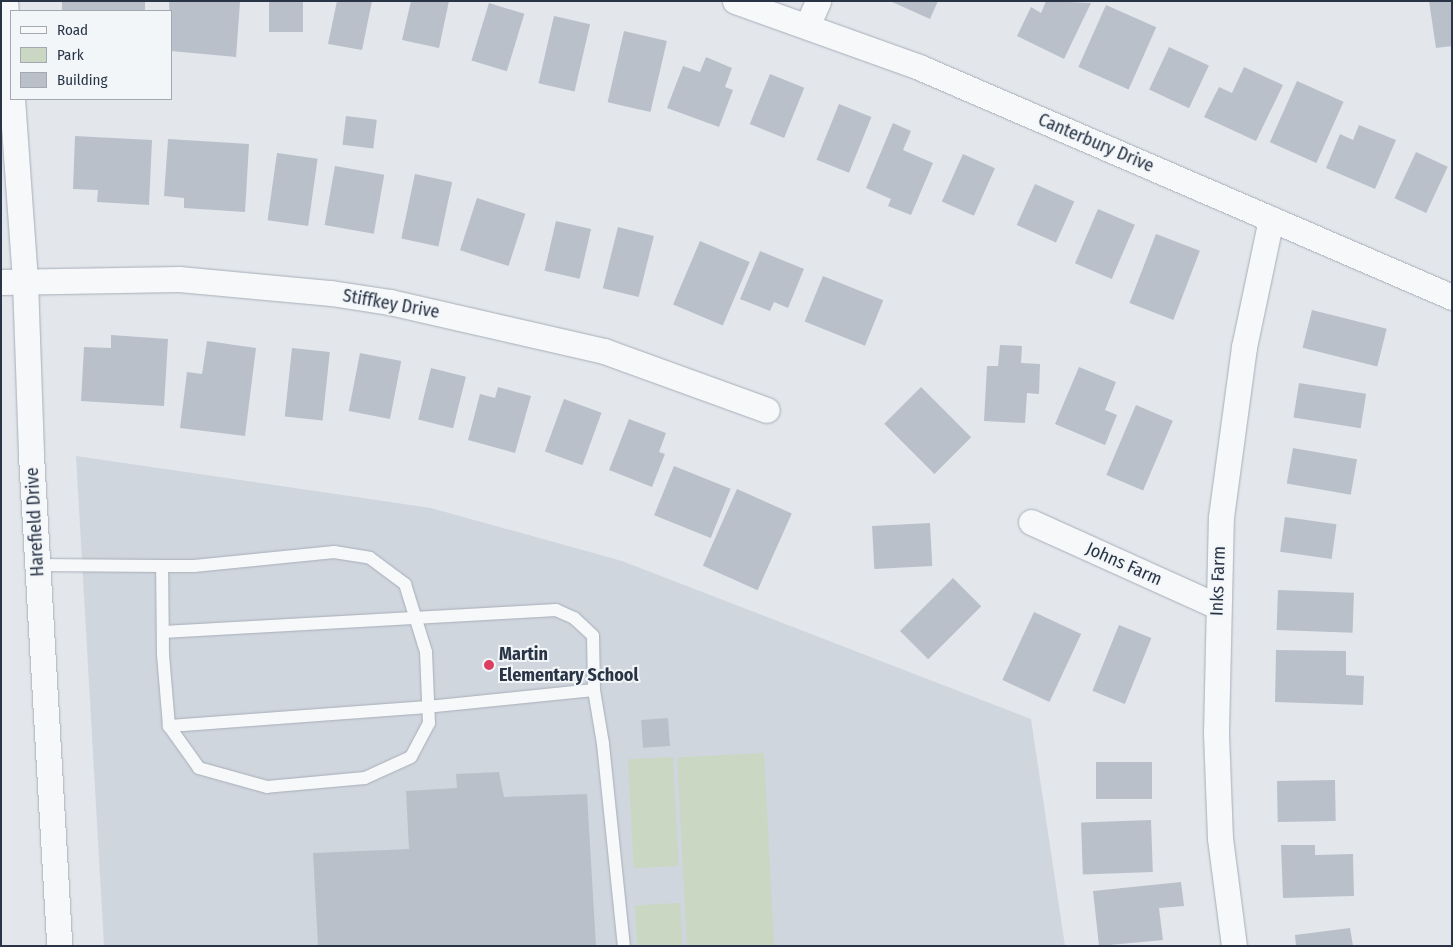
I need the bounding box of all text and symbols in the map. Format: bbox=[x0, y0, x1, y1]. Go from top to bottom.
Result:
legend bbox=[10, 10, 172, 100]
text: Road bbox=[57, 21, 88, 39]
text: Park bbox=[57, 46, 84, 64]
text: Building bbox=[57, 71, 108, 89]
street label: Canterbury Drive bbox=[1035, 109, 1157, 177]
street label: Stiffkey Drive bbox=[341, 285, 441, 323]
street label: Harefield Drive bbox=[21, 467, 49, 577]
street label: Johns Farm bbox=[1083, 538, 1165, 590]
street label: Inks Farm bbox=[1206, 546, 1230, 616]
place label: Martin Elementary School bbox=[499, 644, 638, 686]
marker: Martin Elementary School bbox=[483, 659, 495, 671]

